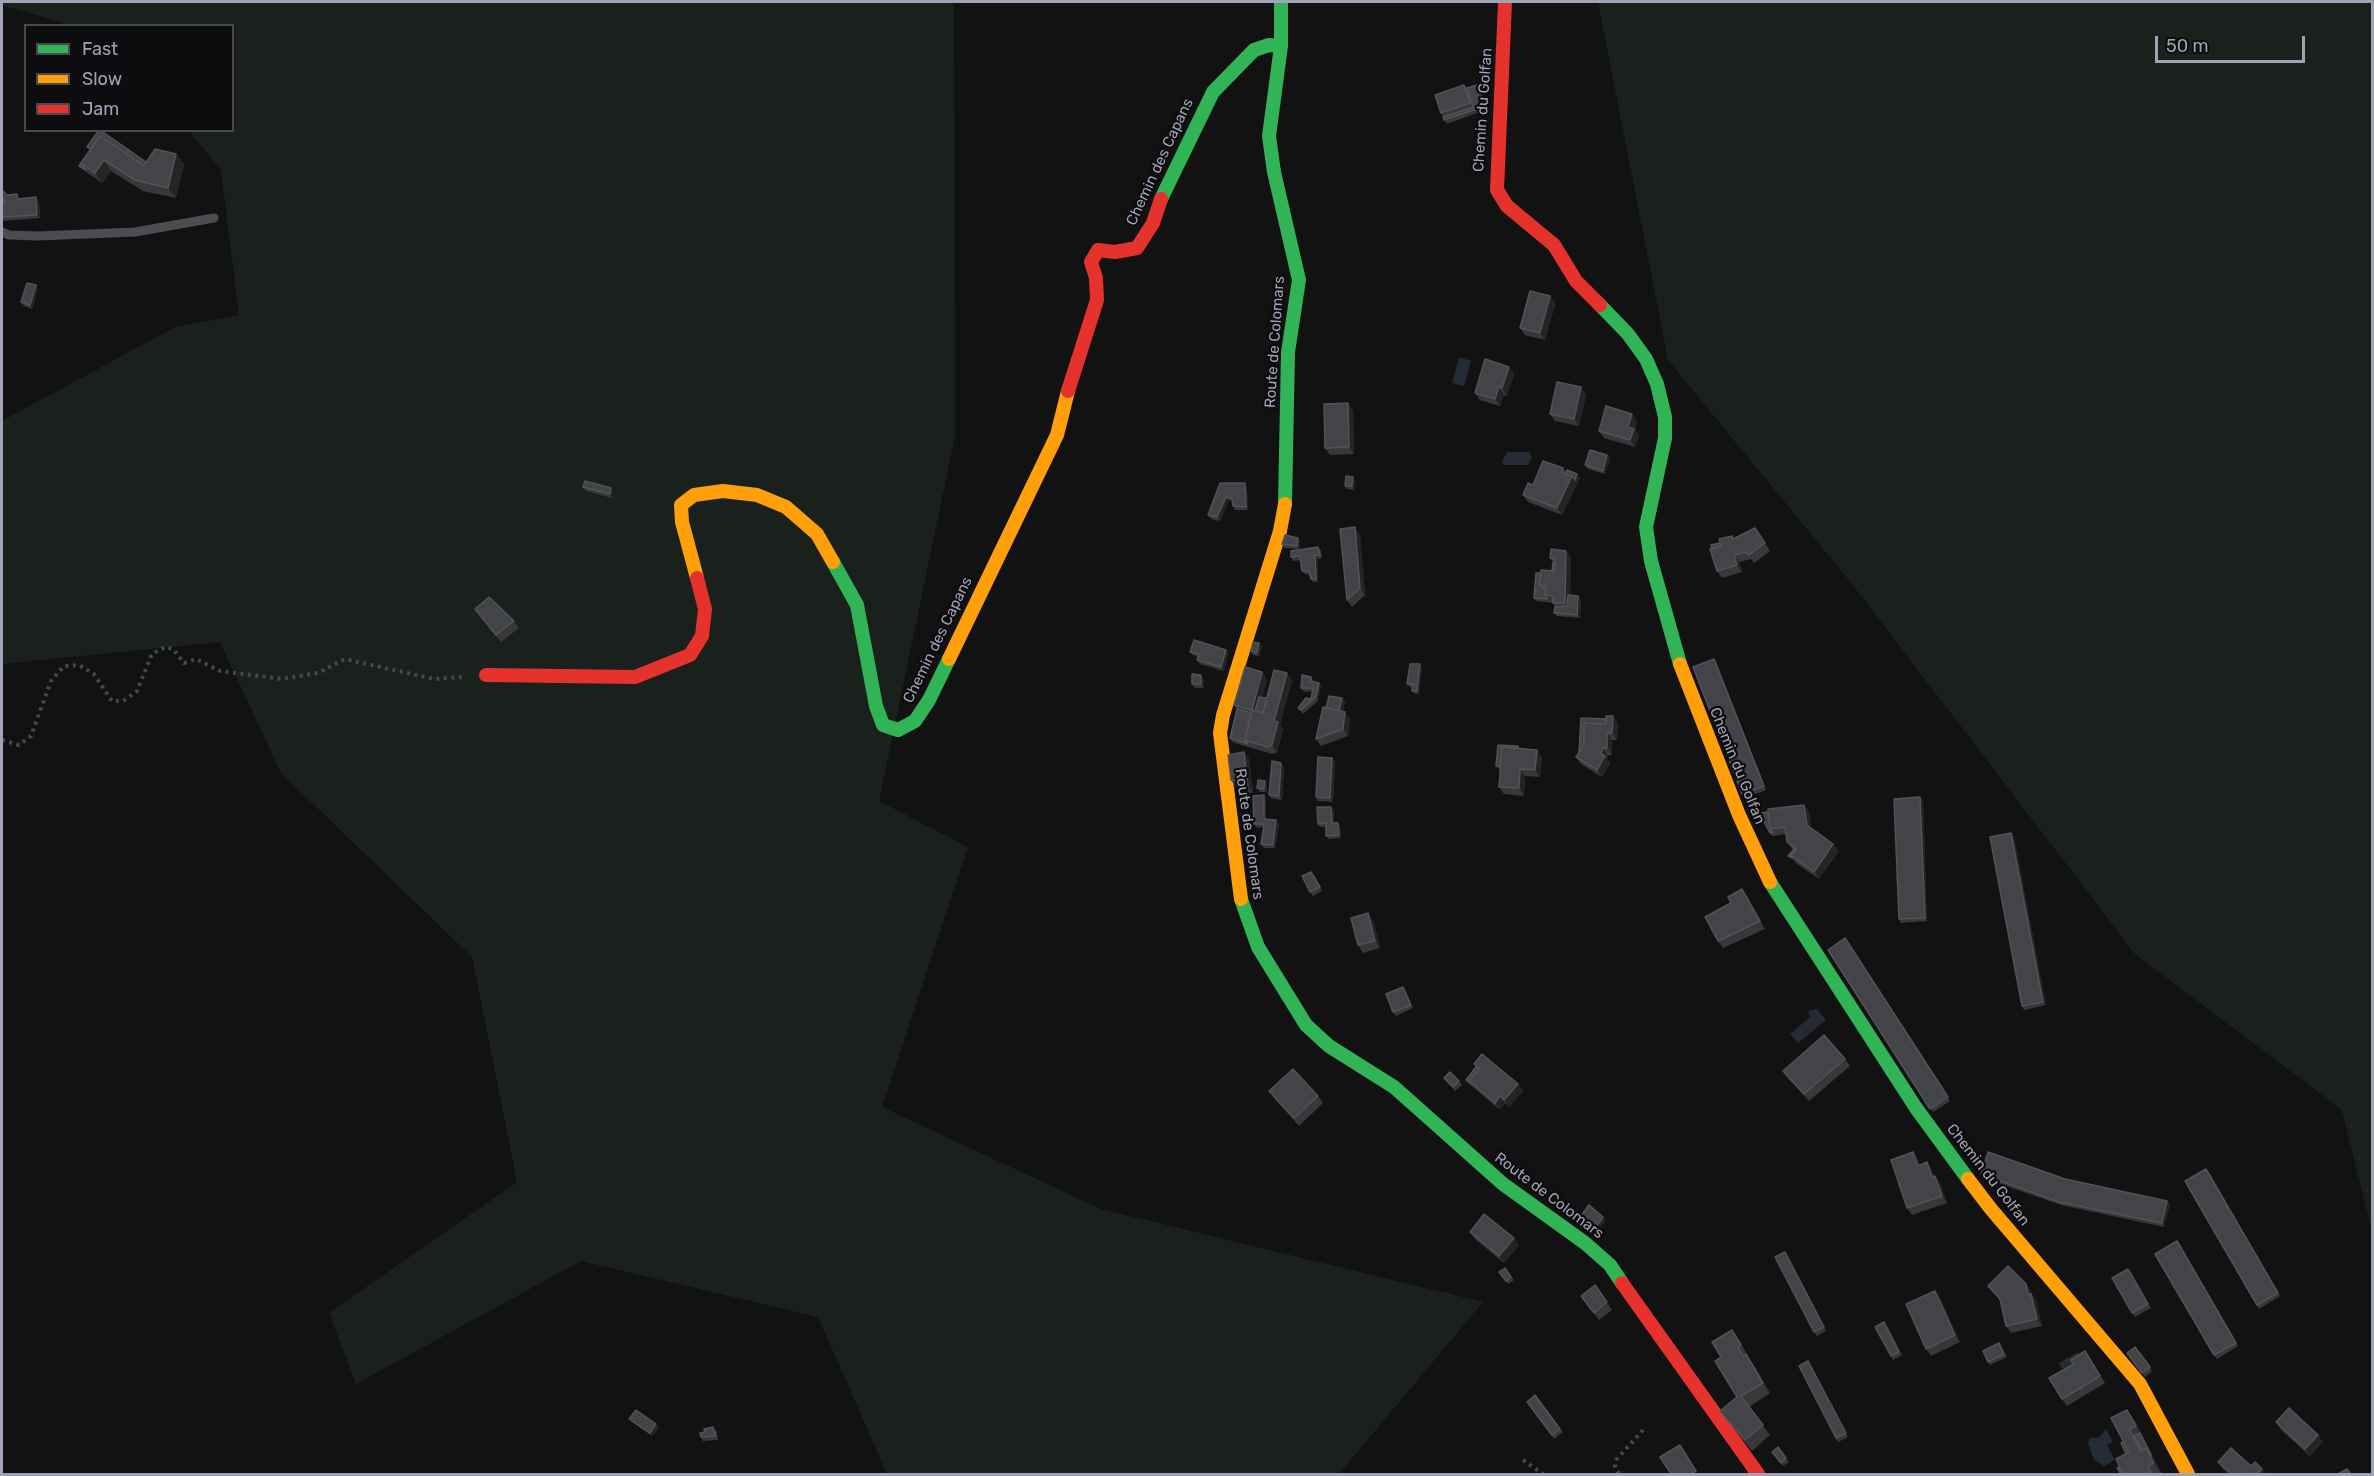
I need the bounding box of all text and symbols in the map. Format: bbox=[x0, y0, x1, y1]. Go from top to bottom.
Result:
legend bbox=[24, 24, 234, 132]
scale bar bbox=[2158, 24, 2308, 62]
text: 50 m bbox=[2166, 35, 2209, 57]
text: Fast bbox=[82, 38, 118, 60]
street label: Chemin du Golfan bbox=[1470, 47, 1496, 173]
text: Slow bbox=[82, 68, 122, 90]
street label: Chemin des Capans bbox=[1123, 96, 1197, 228]
text: Jam bbox=[82, 98, 119, 120]
street label: Route de Colomars bbox=[1261, 275, 1289, 409]
street label: Chemin des Capans bbox=[900, 574, 976, 706]
street label: Chemin du Golfan bbox=[1705, 705, 1769, 827]
street label: Route de Colomars bbox=[1231, 767, 1267, 901]
street label: Chemin du Golfan bbox=[1943, 1120, 2033, 1230]
street label: Route de Colomars bbox=[1491, 1149, 1607, 1243]

